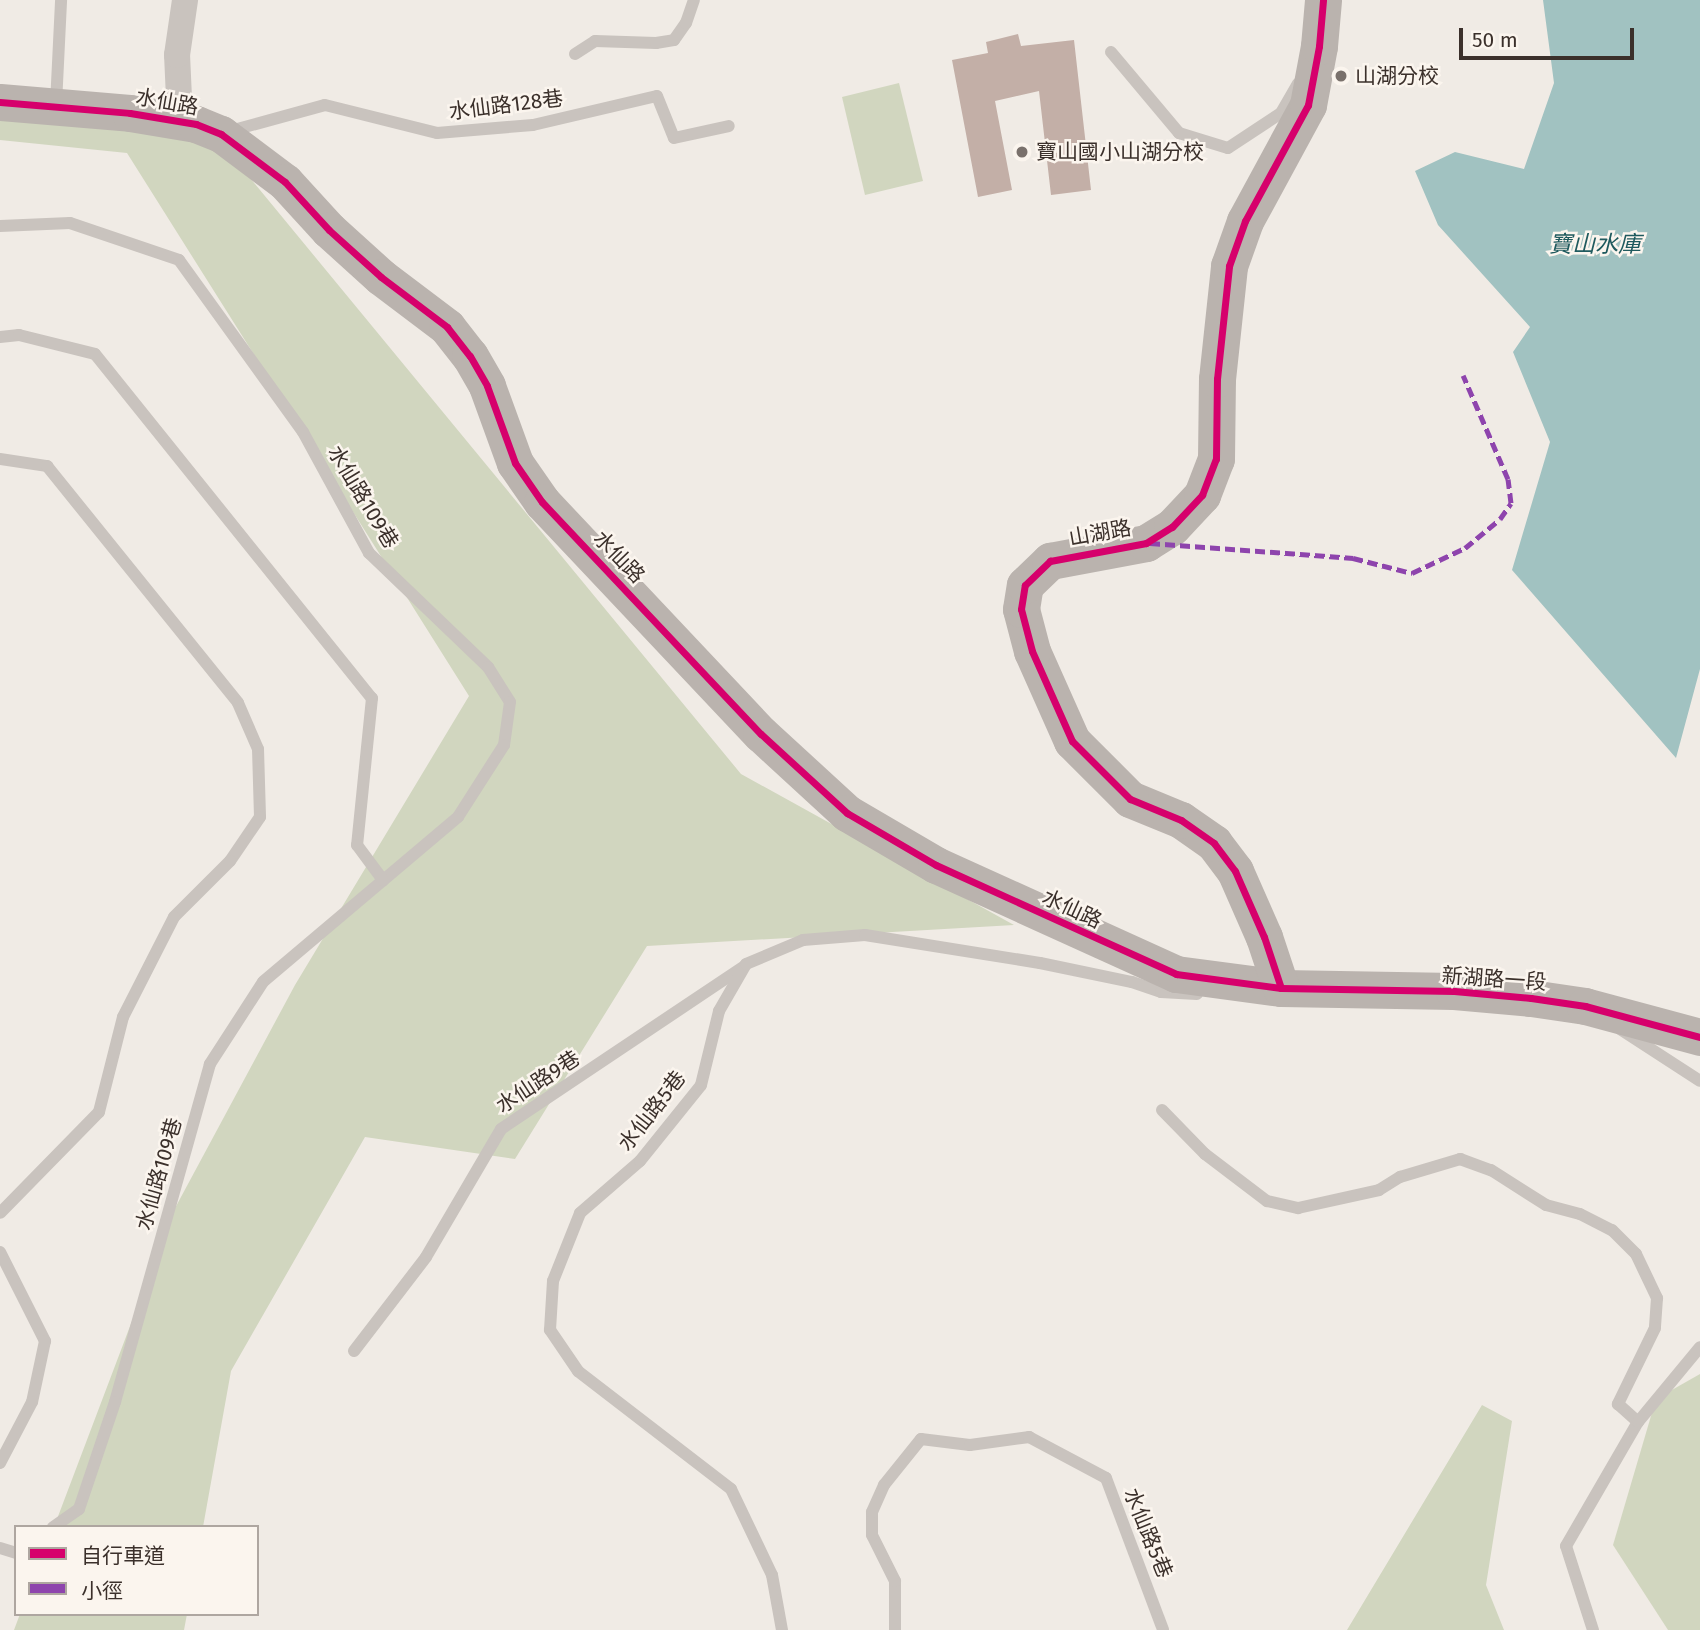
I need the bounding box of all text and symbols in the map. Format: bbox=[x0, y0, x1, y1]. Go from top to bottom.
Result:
scale bar bbox=[1462, 14, 1637, 58]
text: 50 m bbox=[1472, 27, 1518, 53]
place label: 山湖分校 bbox=[1355, 63, 1439, 89]
marker: 山湖分校 bbox=[1333, 68, 1349, 84]
street label: 水仙路 bbox=[134, 84, 200, 120]
street label: 水仙路128巷 bbox=[447, 85, 565, 125]
place label: 寶山國小山湖分校 bbox=[1036, 139, 1204, 165]
marker: 寶山國小山湖分校 bbox=[1014, 144, 1030, 160]
water label: 寶山水庫 bbox=[1549, 230, 1641, 258]
street label: 水仙路109巷 bbox=[322, 441, 404, 553]
street label: 山湖路 bbox=[1067, 515, 1133, 551]
street label: 水仙路 bbox=[588, 526, 650, 588]
street label: 水仙路 bbox=[1038, 884, 1106, 934]
street label: 新湖路一段 bbox=[1441, 963, 1547, 995]
street label: 水仙路9巷 bbox=[491, 1046, 585, 1118]
street label: 水仙路5巷 bbox=[613, 1066, 691, 1156]
street label: 水仙路109巷 bbox=[131, 1115, 187, 1233]
street label: 水仙路5巷 bbox=[1119, 1484, 1177, 1582]
legend bbox=[14, 1525, 259, 1616]
text: 自行車道 bbox=[81, 1543, 165, 1569]
text: 小徑 bbox=[81, 1578, 123, 1604]

